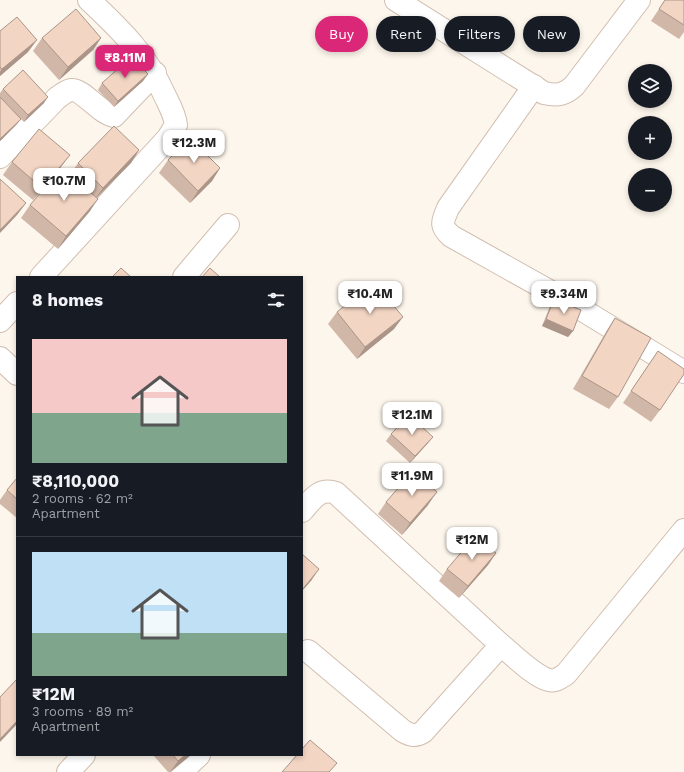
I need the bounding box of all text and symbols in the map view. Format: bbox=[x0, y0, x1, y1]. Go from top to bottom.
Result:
chip: Buy bbox=[315, 16, 368, 52]
chip: Rent bbox=[376, 16, 436, 52]
chip: Filters bbox=[444, 16, 515, 52]
chip: New bbox=[523, 16, 580, 52]
pin: ₹8.11M bbox=[92, 45, 158, 79]
text: ₹8.11M bbox=[104, 50, 146, 65]
map controls bbox=[628, 64, 672, 212]
button: layers bbox=[628, 64, 672, 108]
button: + bbox=[628, 116, 672, 160]
pin: ₹12.3M bbox=[161, 130, 227, 164]
text: ₹12.3M bbox=[172, 135, 216, 150]
pin: ₹10.7M bbox=[31, 168, 97, 202]
button: − bbox=[628, 168, 672, 212]
text: ₹10.7M bbox=[42, 173, 86, 188]
pin: ₹10.4M bbox=[337, 281, 403, 315]
pin: ₹9.34M bbox=[531, 281, 597, 315]
text: ₹10.4M bbox=[347, 286, 393, 301]
text: ₹9.34M bbox=[540, 286, 588, 301]
icon: filters bbox=[265, 289, 287, 311]
text: 8 homes bbox=[32, 290, 103, 310]
icon: home bbox=[124, 365, 196, 437]
pin: ₹12.1M bbox=[379, 402, 445, 436]
text: ₹12.1M bbox=[391, 407, 433, 422]
pin: ₹11.9M bbox=[379, 463, 445, 497]
text: ₹11.9M bbox=[391, 468, 433, 483]
text: ₹8,110,000 bbox=[32, 471, 119, 491]
text: 2 rooms · 62 m² bbox=[32, 491, 133, 506]
text: Apartment bbox=[32, 506, 100, 521]
pin: ₹12M bbox=[448, 527, 496, 561]
text: ₹12M bbox=[456, 532, 489, 547]
icon: home bbox=[124, 578, 196, 650]
text: ₹12M bbox=[32, 684, 75, 704]
text: 3 rooms · 89 m² bbox=[32, 704, 133, 719]
text: Apartment bbox=[32, 719, 100, 734]

